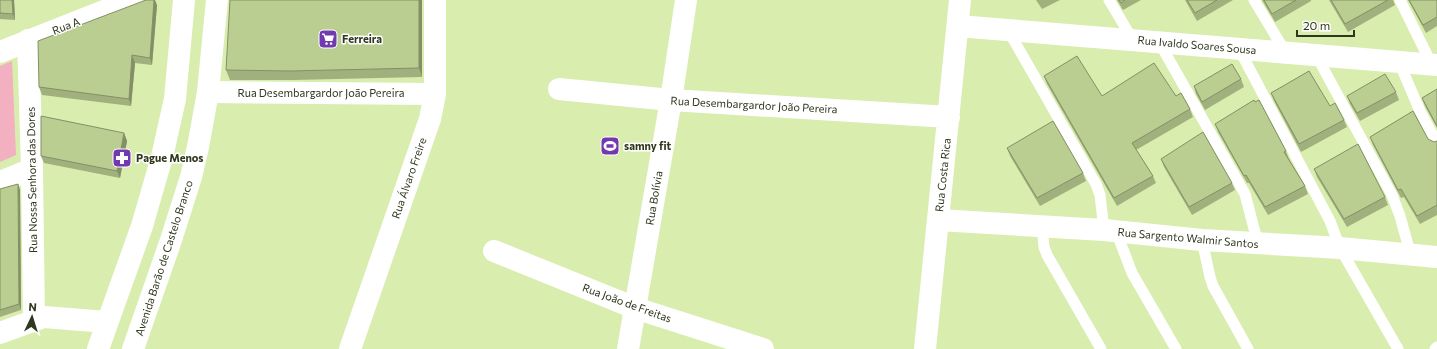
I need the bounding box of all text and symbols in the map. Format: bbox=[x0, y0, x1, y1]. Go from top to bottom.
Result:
scale bar bbox=[1297, 12, 1354, 38]
street label: Rua A bbox=[50, 14, 82, 37]
text: 20 m bbox=[1303, 18, 1330, 32]
supermarket icon: Ferreira bbox=[317, 28, 339, 50]
place label: Ferreira bbox=[342, 32, 382, 45]
street label: Rua Ivaldo Soares Sousa bbox=[1137, 33, 1257, 56]
street label: Rua Desembargardor João Pereira bbox=[237, 86, 405, 100]
street label: Rua Desembargardor João Pereira bbox=[670, 94, 838, 116]
street label: Rua Nossa Senhora das Dores bbox=[24, 107, 39, 253]
street label: Rua Álvaro Freire bbox=[388, 135, 429, 220]
sports icon: samny fit bbox=[599, 135, 621, 157]
street label: Rua Costa Rica bbox=[932, 137, 953, 212]
place label: samny fit bbox=[624, 139, 671, 152]
pharmacy icon: Pague Menos bbox=[111, 147, 133, 169]
place label: Pague Menos bbox=[136, 151, 203, 164]
street label: Rua Bolívia bbox=[642, 170, 665, 226]
street label: Avenida Barão de Castelo Branco bbox=[132, 178, 195, 337]
street label: Rua Sargento Walmir Santos bbox=[1117, 225, 1259, 250]
street label: Rua João de Freitas bbox=[580, 280, 674, 326]
north arrow bbox=[12, 297, 52, 337]
text: N bbox=[28, 300, 37, 313]

